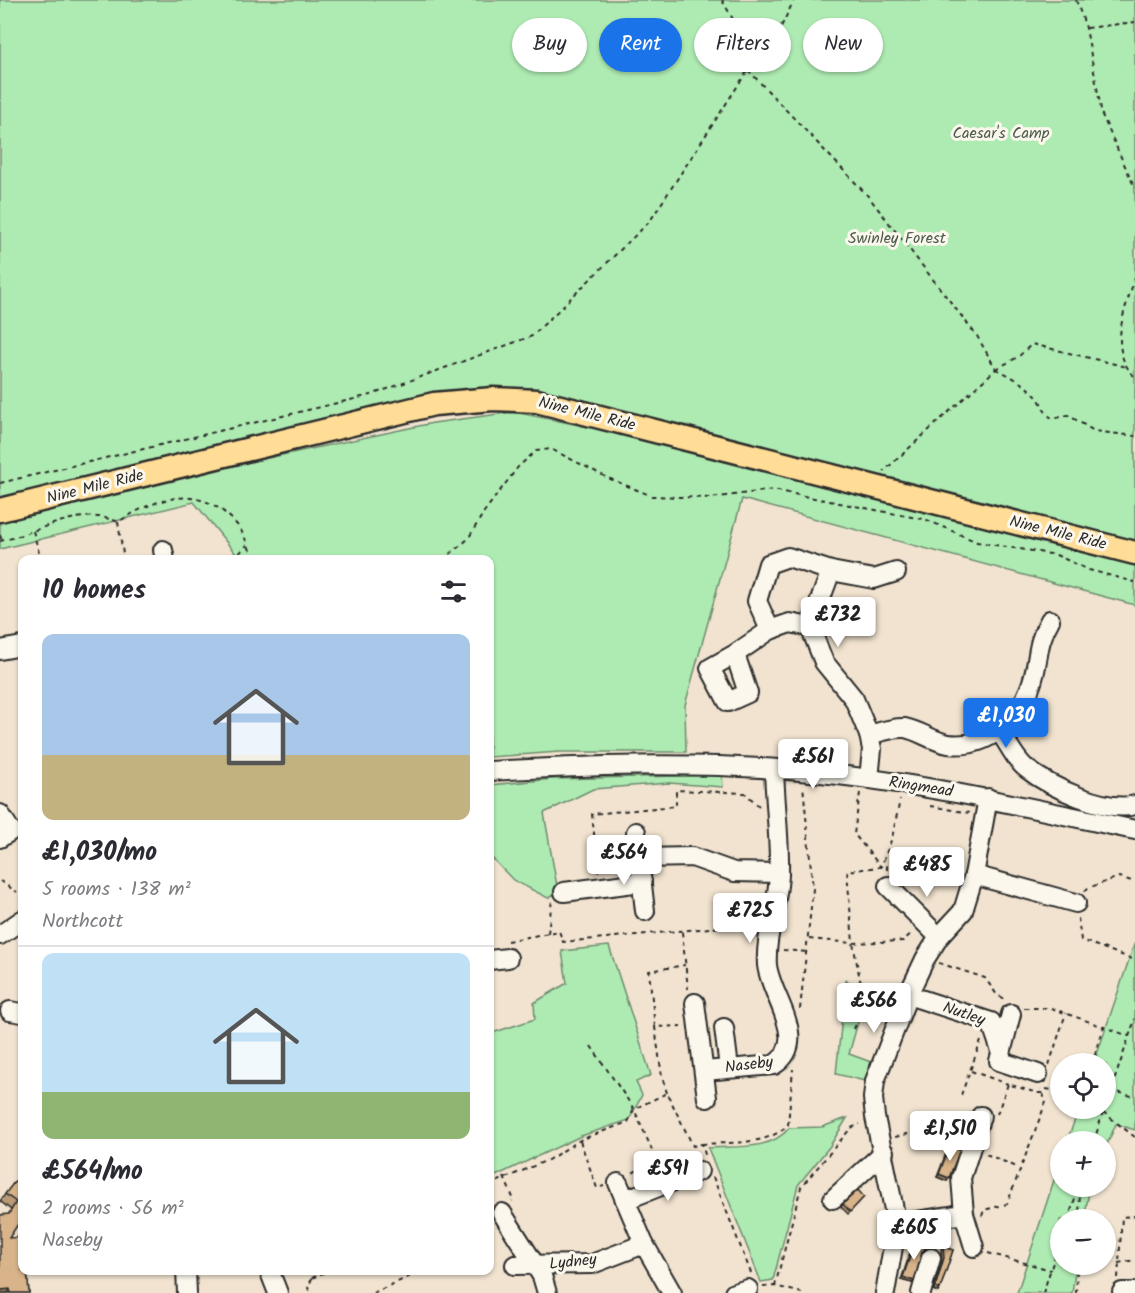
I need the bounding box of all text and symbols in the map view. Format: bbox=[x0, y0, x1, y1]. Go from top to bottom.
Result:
chip: Buy bbox=[512, 18, 587, 72]
chip: Rent bbox=[599, 18, 682, 72]
chip: Filters bbox=[694, 18, 791, 72]
chip: New bbox=[803, 18, 883, 72]
park label: Caesar's Camp bbox=[953, 121, 1050, 146]
park label: Swinley Forest bbox=[848, 226, 947, 251]
street label: Nine Mile Ride bbox=[536, 390, 638, 438]
street label: Nine Mile Ride bbox=[44, 463, 146, 511]
street label: Nine Mile Ride bbox=[1007, 509, 1109, 557]
text: 10 homes bbox=[42, 570, 146, 612]
icon: filters bbox=[437, 575, 470, 608]
pin: £732 bbox=[802, 597, 874, 648]
text: £732 bbox=[815, 600, 861, 632]
icon: home bbox=[202, 673, 310, 781]
pin: £1,030 bbox=[957, 698, 1055, 749]
text: £1,030 bbox=[977, 701, 1035, 733]
pin: £561 bbox=[777, 739, 849, 790]
text: £561 bbox=[792, 742, 834, 774]
street label: Ringmead bbox=[887, 770, 956, 805]
text: £1,030/mo bbox=[42, 832, 157, 874]
pin: £564 bbox=[588, 835, 660, 886]
text: £564 bbox=[601, 838, 647, 870]
pin: £485 bbox=[891, 847, 963, 898]
text: £485 bbox=[903, 850, 951, 882]
text: 5 rooms · 138 m² bbox=[42, 874, 191, 906]
pin: £725 bbox=[714, 893, 786, 944]
text: £725 bbox=[727, 896, 773, 928]
text: Northcott bbox=[42, 906, 123, 938]
pin: £566 bbox=[838, 983, 910, 1034]
text: £566 bbox=[851, 986, 897, 1018]
icon: home bbox=[202, 992, 310, 1100]
street label: Nutley bbox=[939, 995, 989, 1033]
street label: Naseby bbox=[724, 1050, 775, 1080]
map controls bbox=[1050, 1053, 1116, 1275]
button: locate bbox=[1050, 1053, 1116, 1119]
pin: £1,510 bbox=[901, 1111, 999, 1162]
text: £1,510 bbox=[924, 1114, 976, 1146]
button: + bbox=[1050, 1131, 1116, 1197]
text: £564/mo bbox=[42, 1151, 143, 1193]
pin: £591 bbox=[632, 1151, 704, 1202]
text: £591 bbox=[648, 1154, 688, 1186]
text: 2 rooms · 56 m² bbox=[42, 1193, 184, 1225]
button: − bbox=[1050, 1209, 1116, 1275]
pin: £605 bbox=[878, 1210, 950, 1261]
text: £605 bbox=[891, 1213, 937, 1245]
text: Naseby bbox=[42, 1225, 102, 1257]
street label: Lydney bbox=[548, 1247, 598, 1277]

